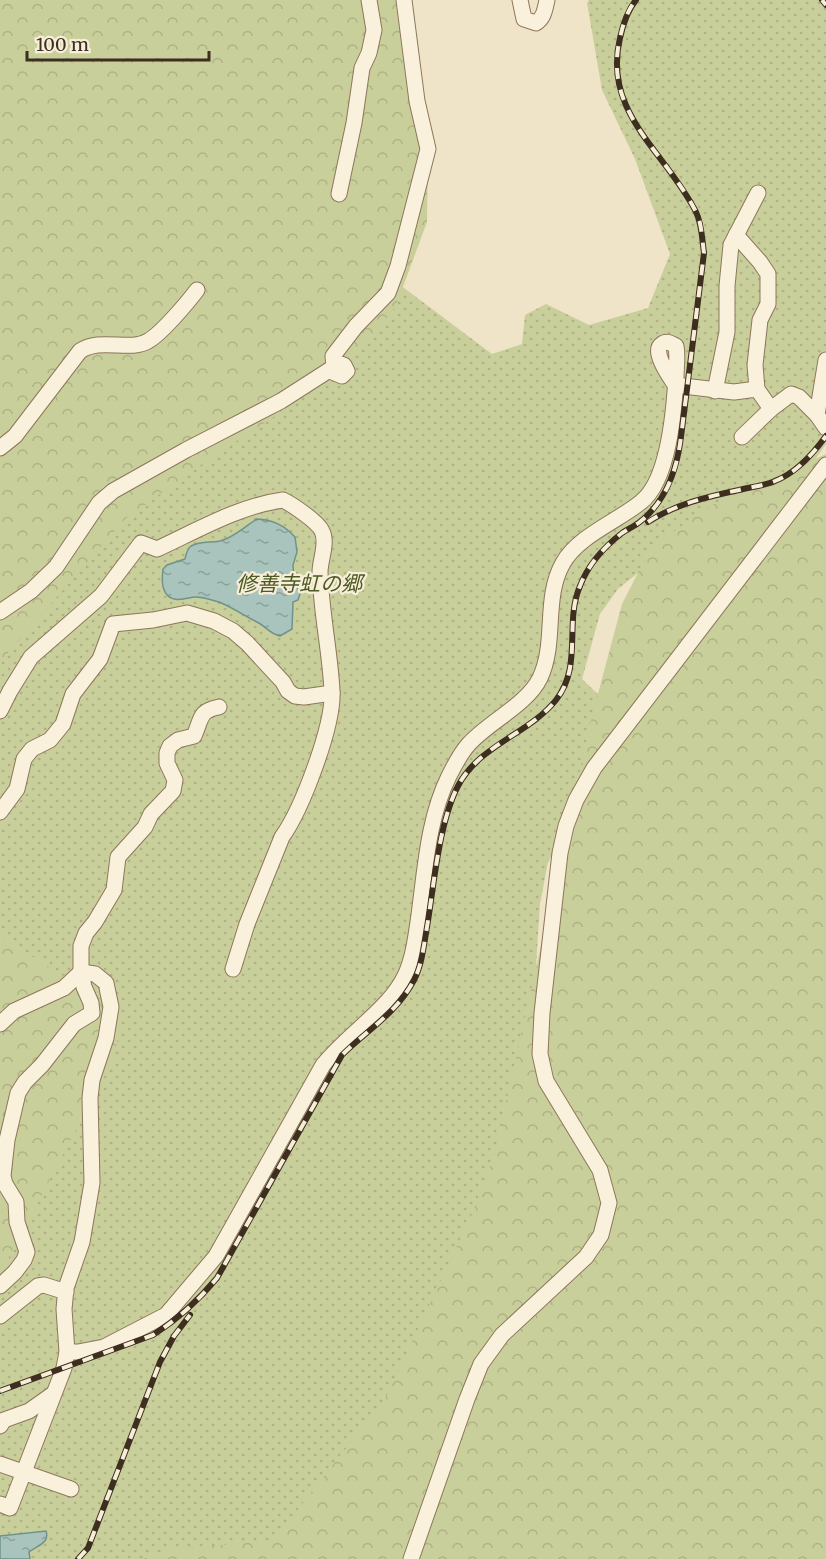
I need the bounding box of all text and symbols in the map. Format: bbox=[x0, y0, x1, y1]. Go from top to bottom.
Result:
scale bar bbox=[27, 24, 208, 62]
text: 100 m bbox=[36, 33, 89, 56]
park label: 修善寺虹の郷 bbox=[236, 570, 366, 597]

